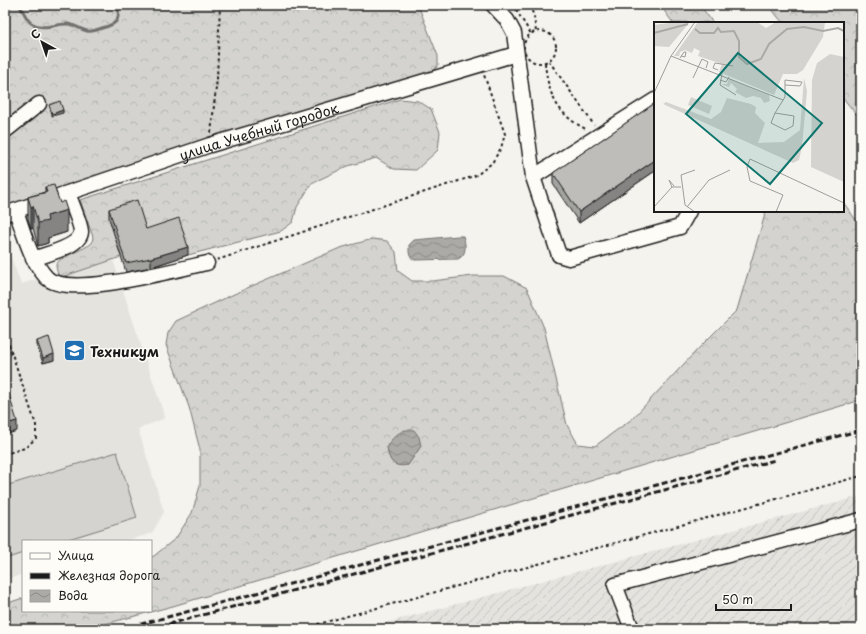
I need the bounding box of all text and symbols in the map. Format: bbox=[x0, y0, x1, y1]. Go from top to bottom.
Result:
north arrow bbox=[22, 22, 62, 62]
inset map bbox=[654, 22, 844, 212]
text: С bbox=[27, 25, 44, 43]
street label: улица Учебный городок bbox=[176, 97, 342, 165]
school or university icon: Техникум bbox=[61, 338, 87, 364]
place label: Техникум bbox=[90, 341, 159, 362]
legend bbox=[22, 540, 152, 612]
text: Улица bbox=[58, 546, 94, 564]
text: Железная дорога bbox=[58, 566, 161, 584]
text: Вода bbox=[58, 586, 88, 604]
scale bar bbox=[716, 586, 791, 612]
text: 50 m bbox=[722, 590, 753, 608]

